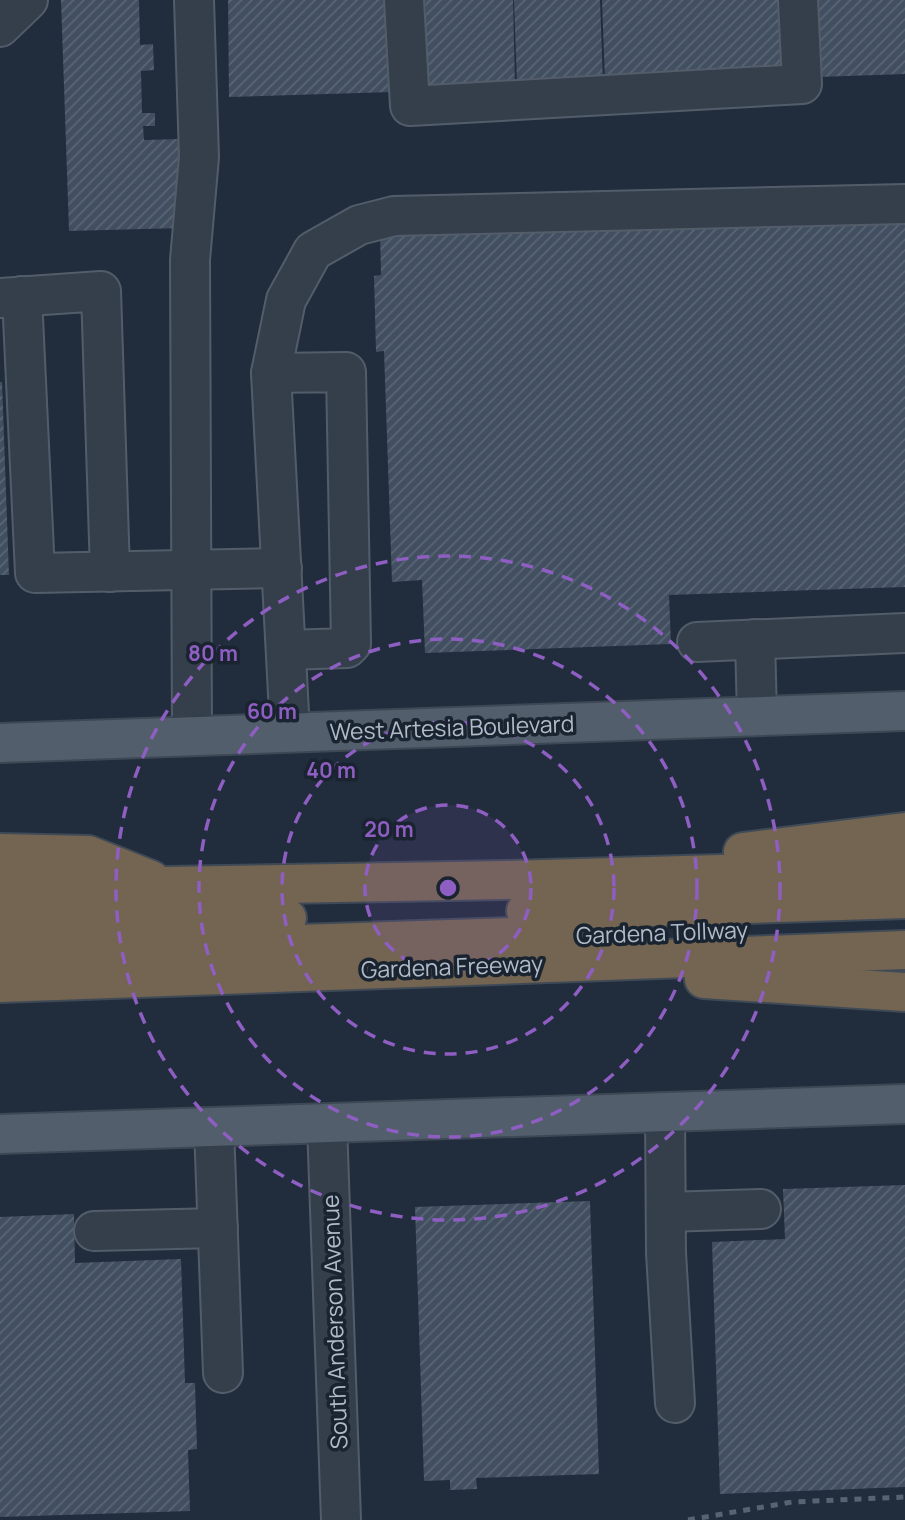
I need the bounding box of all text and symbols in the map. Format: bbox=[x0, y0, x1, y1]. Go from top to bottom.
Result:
text: 80 m bbox=[188, 639, 238, 667]
text: 60 m bbox=[247, 697, 297, 725]
street label: West Artesia Boulevard bbox=[329, 707, 575, 747]
text: 40 m bbox=[306, 756, 356, 784]
text: 20 m bbox=[364, 815, 414, 843]
centre of rings bbox=[436, 876, 460, 900]
street label: Gardena Tollway bbox=[575, 913, 749, 951]
street label: Gardena Freeway bbox=[360, 947, 544, 985]
street label: South Anderson Avenue bbox=[314, 1194, 354, 1450]

